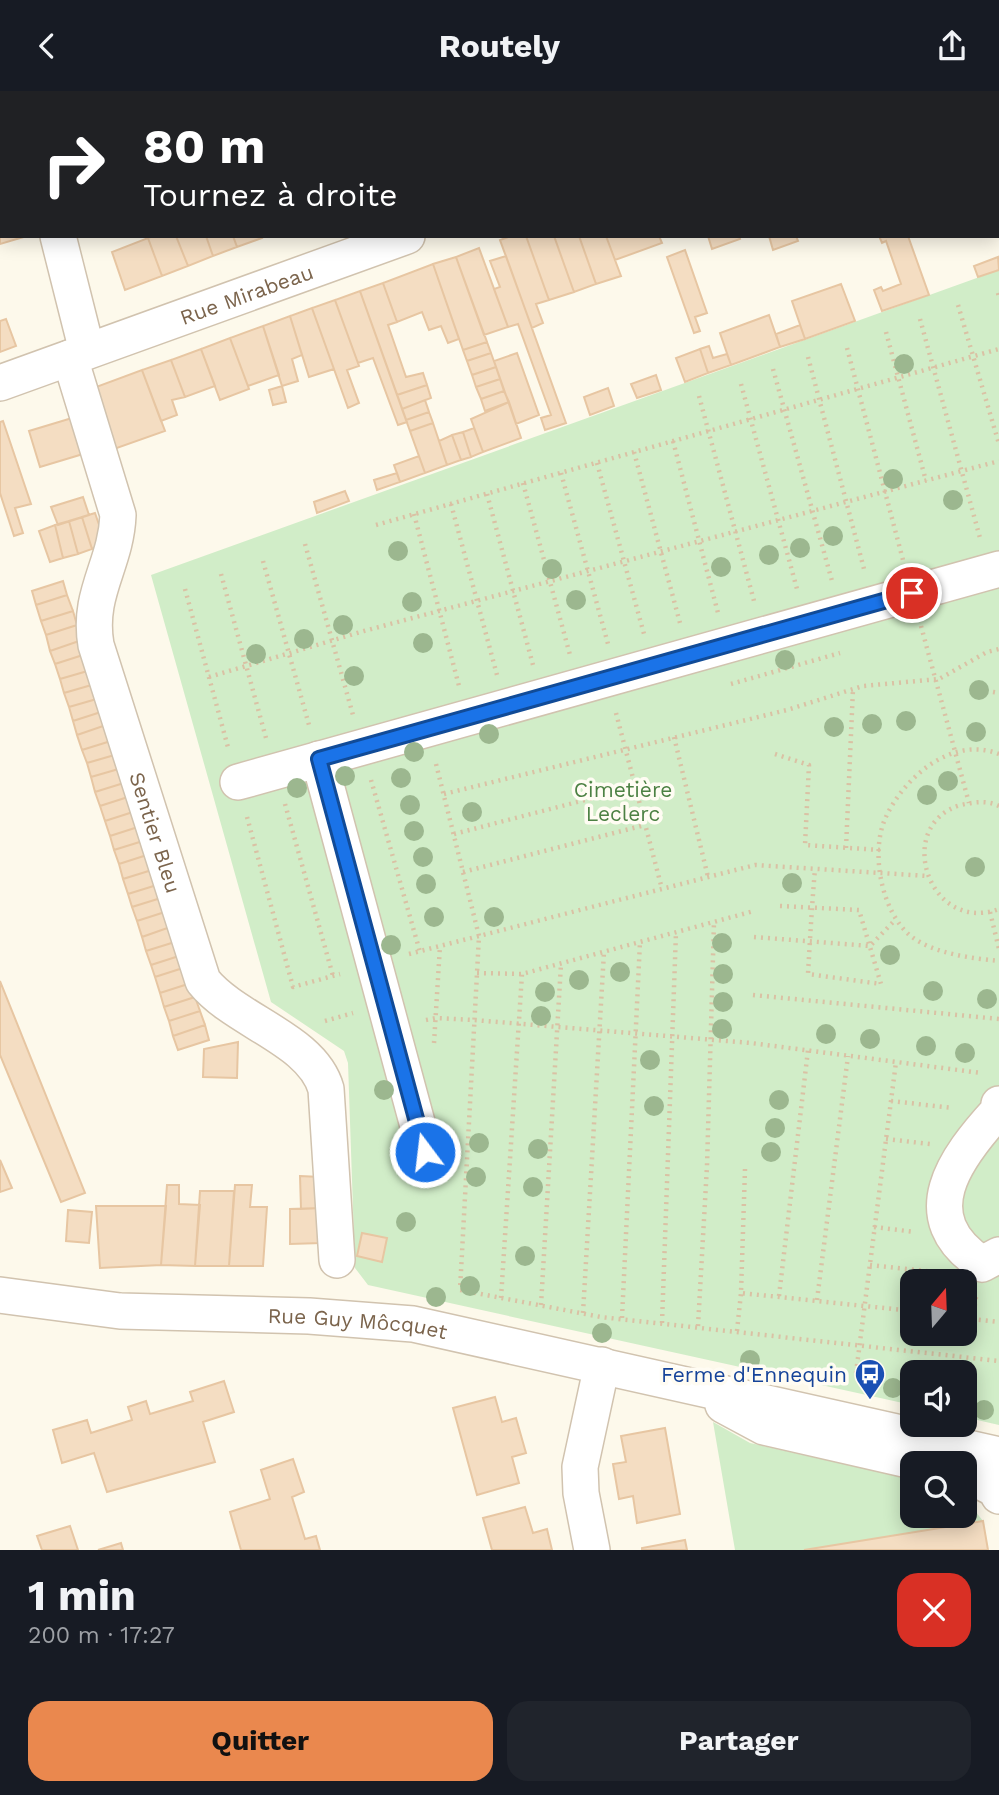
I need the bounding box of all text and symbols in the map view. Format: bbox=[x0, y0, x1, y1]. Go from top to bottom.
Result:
icon: back bbox=[28, 27, 66, 65]
text: Routely bbox=[439, 27, 560, 65]
icon: share bbox=[933, 27, 971, 65]
text: 80 m bbox=[143, 117, 265, 175]
icon: right bbox=[28, 119, 119, 210]
text: Tournez à droite bbox=[143, 176, 398, 214]
street label: Rue Mirabeau bbox=[176, 258, 316, 330]
pin bbox=[882, 563, 942, 623]
icon: arrive bbox=[893, 574, 931, 612]
street label: Sentier Bleu bbox=[125, 769, 187, 896]
park label: Cimetière Leclerc bbox=[574, 777, 672, 826]
position arrow bbox=[388, 1115, 462, 1189]
north arrow bbox=[900, 1269, 976, 1346]
map controls bbox=[900, 1269, 977, 1528]
street label: Rue Guy Môcquet bbox=[267, 1302, 450, 1344]
bus stop icon: Ferme d'Ennequin bbox=[853, 1357, 887, 1401]
button: sound bbox=[900, 1360, 977, 1437]
place label: Ferme d'Ennequin bbox=[661, 1362, 847, 1387]
button: search bbox=[900, 1451, 977, 1528]
text: 1 min bbox=[28, 1571, 136, 1620]
button: close bbox=[897, 1573, 971, 1647]
text: 200 m · 17:27 bbox=[28, 1622, 175, 1649]
button: Quitter bbox=[28, 1701, 493, 1781]
button: Partager bbox=[507, 1701, 971, 1781]

